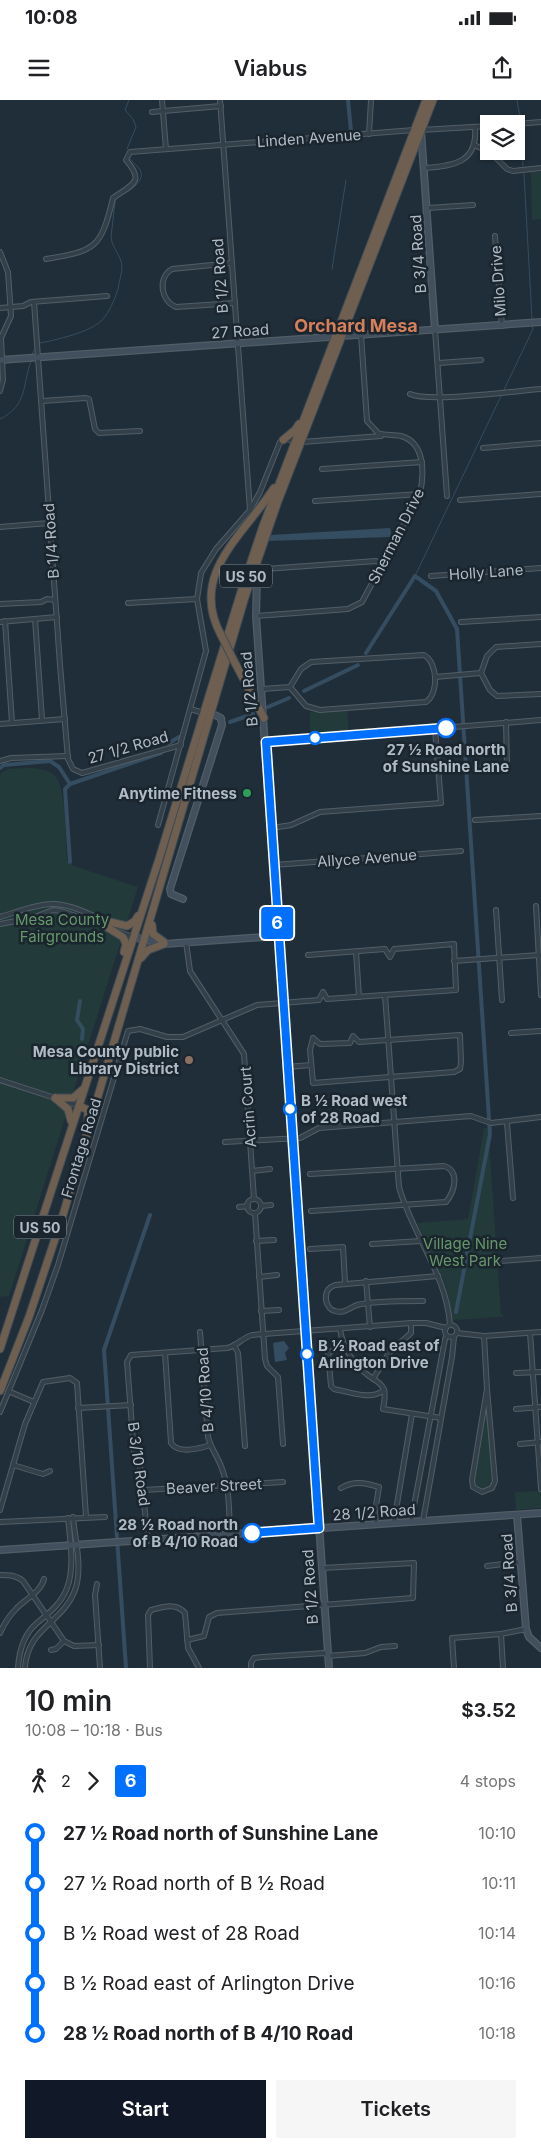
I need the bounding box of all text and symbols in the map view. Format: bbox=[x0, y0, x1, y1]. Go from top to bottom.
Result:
text: 10:08 bbox=[25, 6, 78, 29]
icon: menu bbox=[25, 54, 53, 82]
icon: share bbox=[488, 54, 516, 82]
text: Viabus bbox=[234, 55, 307, 81]
map controls bbox=[480, 115, 525, 160]
button: layers bbox=[480, 115, 525, 160]
street label: Linden Avenue bbox=[256, 125, 362, 151]
street label: B 3/4 Road bbox=[406, 214, 430, 294]
street label: B 1/2 Road bbox=[208, 238, 232, 314]
street label: Milo Drive bbox=[486, 245, 510, 317]
district label: Orchard Mesa bbox=[294, 315, 418, 336]
street label: 27 Road bbox=[210, 319, 270, 343]
street label: Sherman Drive bbox=[364, 485, 428, 587]
street label: B 1/4 Road bbox=[39, 503, 63, 579]
street label: Holly Lane bbox=[448, 560, 524, 584]
road number: US 50 bbox=[220, 564, 272, 588]
street label: B 1/2 Road bbox=[236, 651, 262, 727]
marker: 27 ½ Road north of Sunshine Lane bbox=[436, 718, 456, 738]
street label: 27 1/2 Road bbox=[86, 726, 170, 768]
unlabelled marker bbox=[308, 731, 322, 745]
place label: 27 ½ Road north of Sunshine Lane bbox=[383, 740, 509, 776]
place label: Anytime Fitness bbox=[118, 784, 237, 803]
marker: Anytime Fitness bbox=[241, 787, 253, 799]
street label: Allyce Avenue bbox=[316, 845, 418, 871]
line badge: 6 bbox=[261, 907, 293, 939]
park label: Mesa County Fairgrounds bbox=[15, 910, 110, 946]
text: 6 bbox=[271, 912, 283, 933]
place label: Mesa County public Library District bbox=[33, 1042, 180, 1078]
marker: Mesa County public Library District bbox=[183, 1054, 195, 1066]
street label: Acrin Court bbox=[236, 1066, 260, 1148]
place label: B ½ Road west of 28 Road bbox=[301, 1091, 408, 1127]
street label: Frontage Road bbox=[57, 1096, 105, 1200]
marker: B ½ Road west of 28 Road bbox=[283, 1102, 297, 1116]
road number: US 50 bbox=[14, 1216, 66, 1238]
park label: Village Nine West Park bbox=[423, 1234, 507, 1270]
place label: B ½ Road east of Arlington Drive bbox=[318, 1336, 439, 1372]
street label: B 4/10 Road bbox=[193, 1347, 217, 1433]
marker: B ½ Road east of Arlington Drive bbox=[300, 1347, 314, 1361]
street label: B 3/10 Road bbox=[124, 1421, 154, 1507]
street label: Beaver Street bbox=[166, 1474, 263, 1498]
street label: 28 1/2 Road bbox=[332, 1500, 416, 1524]
place label: 28 ½ Road north of B 4/10 Road bbox=[118, 1515, 238, 1551]
marker: 28 ½ Road north of B 4/10 Road bbox=[242, 1523, 262, 1543]
street label: B 3/4 Road bbox=[497, 1533, 521, 1613]
street label: B 1/2 Road bbox=[298, 1549, 322, 1625]
text: 10 min bbox=[25, 1684, 112, 1718]
text: $3.52 bbox=[461, 1699, 516, 1722]
text: 10:08 – 10:18 · Bus bbox=[25, 1720, 163, 1740]
icon: walk bbox=[25, 1767, 53, 1795]
icon: forward bbox=[79, 1767, 107, 1795]
text: 6 bbox=[125, 1770, 136, 1791]
text: 2 bbox=[61, 1771, 71, 1791]
text: 4 stops bbox=[460, 1771, 516, 1791]
text: 27 ½ Road north of Sunshine Lane bbox=[63, 1822, 378, 1845]
text: 10:10 bbox=[478, 1823, 516, 1843]
text: 27 ½ Road north of B ½ Road bbox=[63, 1872, 325, 1895]
text: 10:11 bbox=[482, 1873, 516, 1893]
text: B ½ Road west of 28 Road bbox=[63, 1922, 300, 1945]
text: 10:14 bbox=[478, 1923, 516, 1943]
text: B ½ Road east of Arlington Drive bbox=[63, 1972, 354, 1995]
text: 10:16 bbox=[478, 1973, 516, 1993]
text: 28 ½ Road north of B 4/10 Road bbox=[63, 2022, 353, 2045]
text: 10:18 bbox=[478, 2023, 516, 2043]
button: Start bbox=[25, 2080, 266, 2138]
button: Tickets bbox=[276, 2080, 516, 2138]

